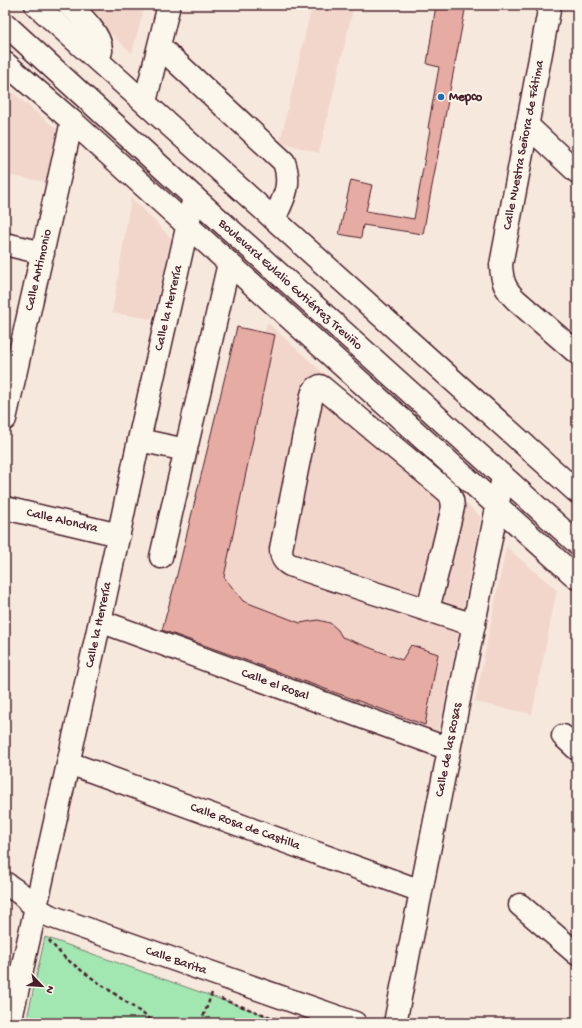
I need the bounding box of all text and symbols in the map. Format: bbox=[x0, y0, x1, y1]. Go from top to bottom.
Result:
street label: Calle Nuestra Señora de Fátima bbox=[500, 58, 548, 231]
place label: Mepco bbox=[449, 90, 483, 106]
marker: Mepco bbox=[436, 92, 446, 102]
street label: Boulevard Eulalio Gutiérrez Treviño bbox=[214, 216, 365, 354]
street label: Calle Antimonio bbox=[22, 227, 56, 312]
street label: Calle la Herrería bbox=[152, 263, 186, 352]
street label: Calle Alondra bbox=[25, 506, 100, 537]
street label: Calle la Herrería bbox=[83, 580, 116, 669]
street label: Calle el Rosal bbox=[239, 666, 311, 704]
street label: Calle de las Rosas bbox=[433, 701, 466, 798]
street label: Calle Rosa de Castilla bbox=[188, 800, 303, 854]
street label: Calle Barita bbox=[143, 944, 209, 979]
north arrow bbox=[22, 966, 62, 1006]
text: N bbox=[42, 984, 56, 995]

